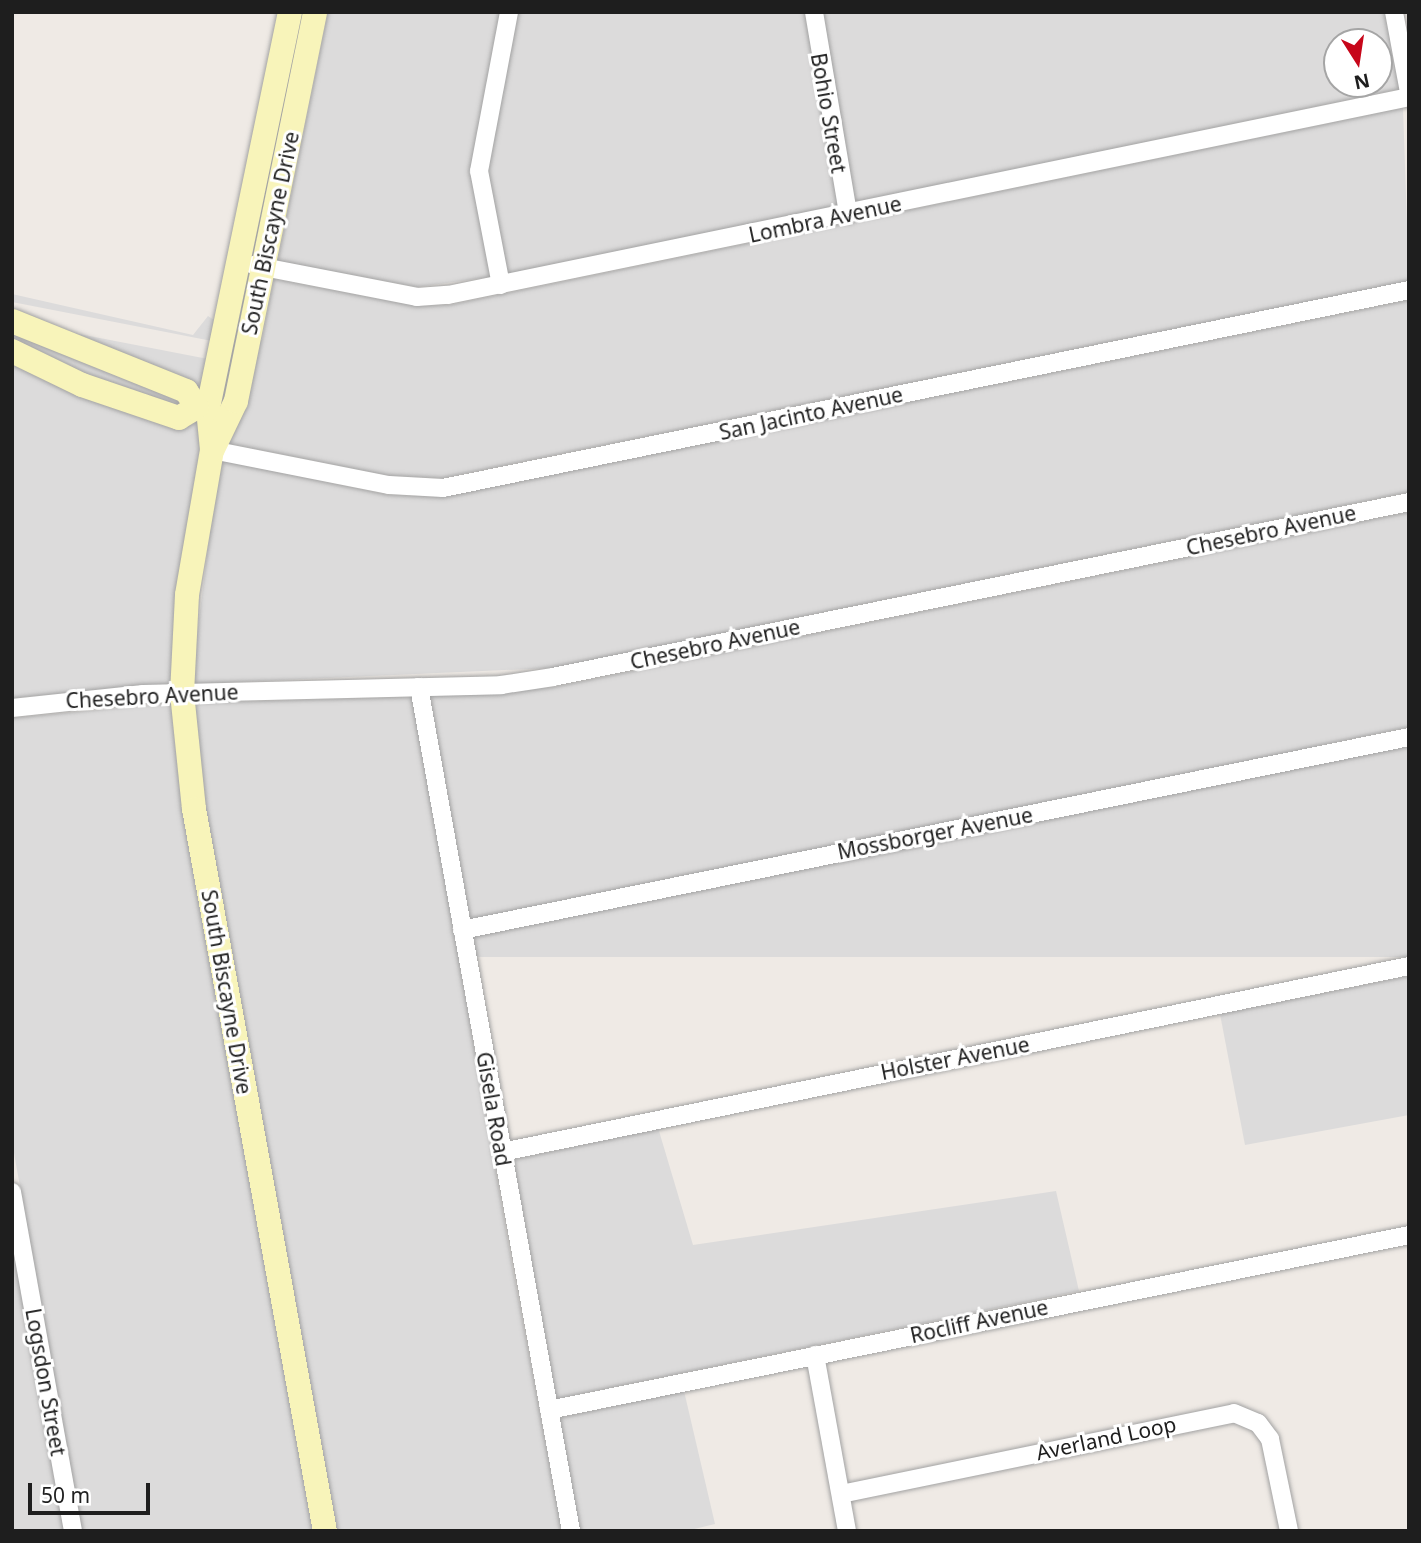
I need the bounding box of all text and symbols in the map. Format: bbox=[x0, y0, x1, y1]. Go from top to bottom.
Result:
north arrow bbox=[1323, 28, 1393, 98]
street label: Bohio Street bbox=[806, 51, 852, 175]
text: N bbox=[1352, 67, 1372, 96]
street label: South Biscayne Drive bbox=[236, 129, 304, 337]
street label: Lombra Avenue bbox=[746, 191, 904, 247]
street label: San Jacinto Avenue bbox=[717, 381, 905, 445]
street label: Chesebro Avenue bbox=[1184, 500, 1358, 560]
street label: Chesebro Avenue bbox=[628, 614, 802, 674]
street label: Chesebro Avenue bbox=[65, 679, 239, 713]
street label: Mossborger Avenue bbox=[835, 802, 1035, 864]
street label: South Biscayne Drive bbox=[197, 888, 257, 1096]
street label: Holster Avenue bbox=[878, 1031, 1032, 1085]
street label: Gisela Road bbox=[472, 1050, 516, 1168]
street label: Rocliff Avenue bbox=[908, 1294, 1050, 1348]
street label: Logsdon Street bbox=[21, 1306, 71, 1458]
street label: Averland Loop bbox=[1034, 1411, 1178, 1465]
scale bar bbox=[32, 1470, 154, 1514]
text: 50 m bbox=[41, 1481, 90, 1509]

